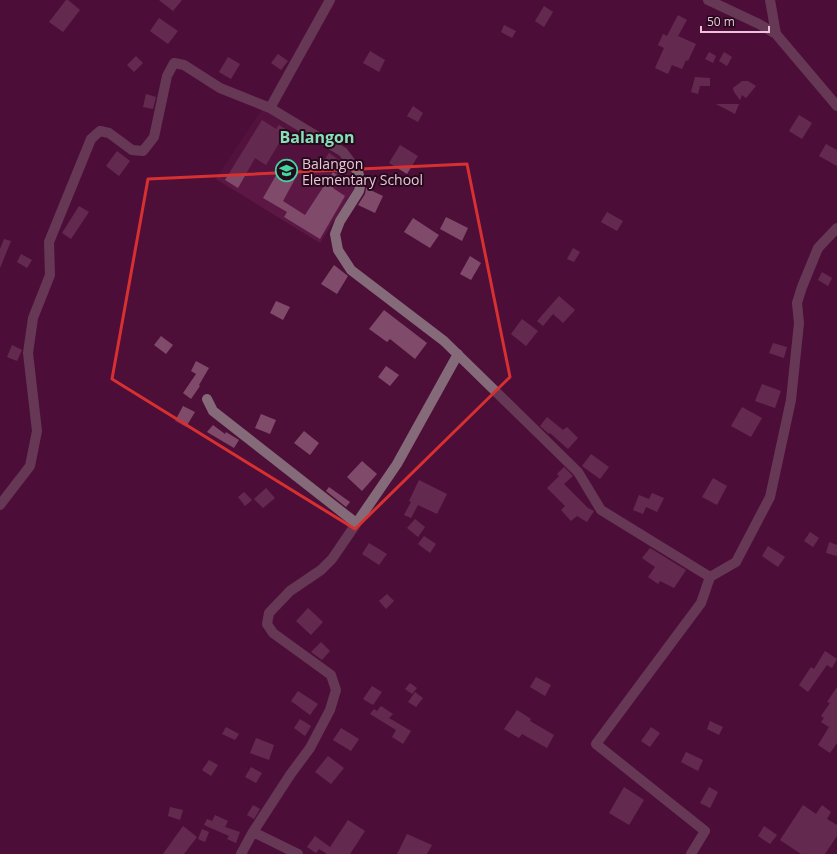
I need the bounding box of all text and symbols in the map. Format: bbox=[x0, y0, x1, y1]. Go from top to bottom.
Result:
scale bar bbox=[701, 8, 769, 34]
text: 50 m bbox=[707, 13, 735, 30]
district label: Balangon bbox=[280, 126, 354, 148]
place label: Balangon Elementary School bbox=[302, 154, 423, 189]
school or university icon: Balangon Elementary School bbox=[273, 158, 299, 184]

